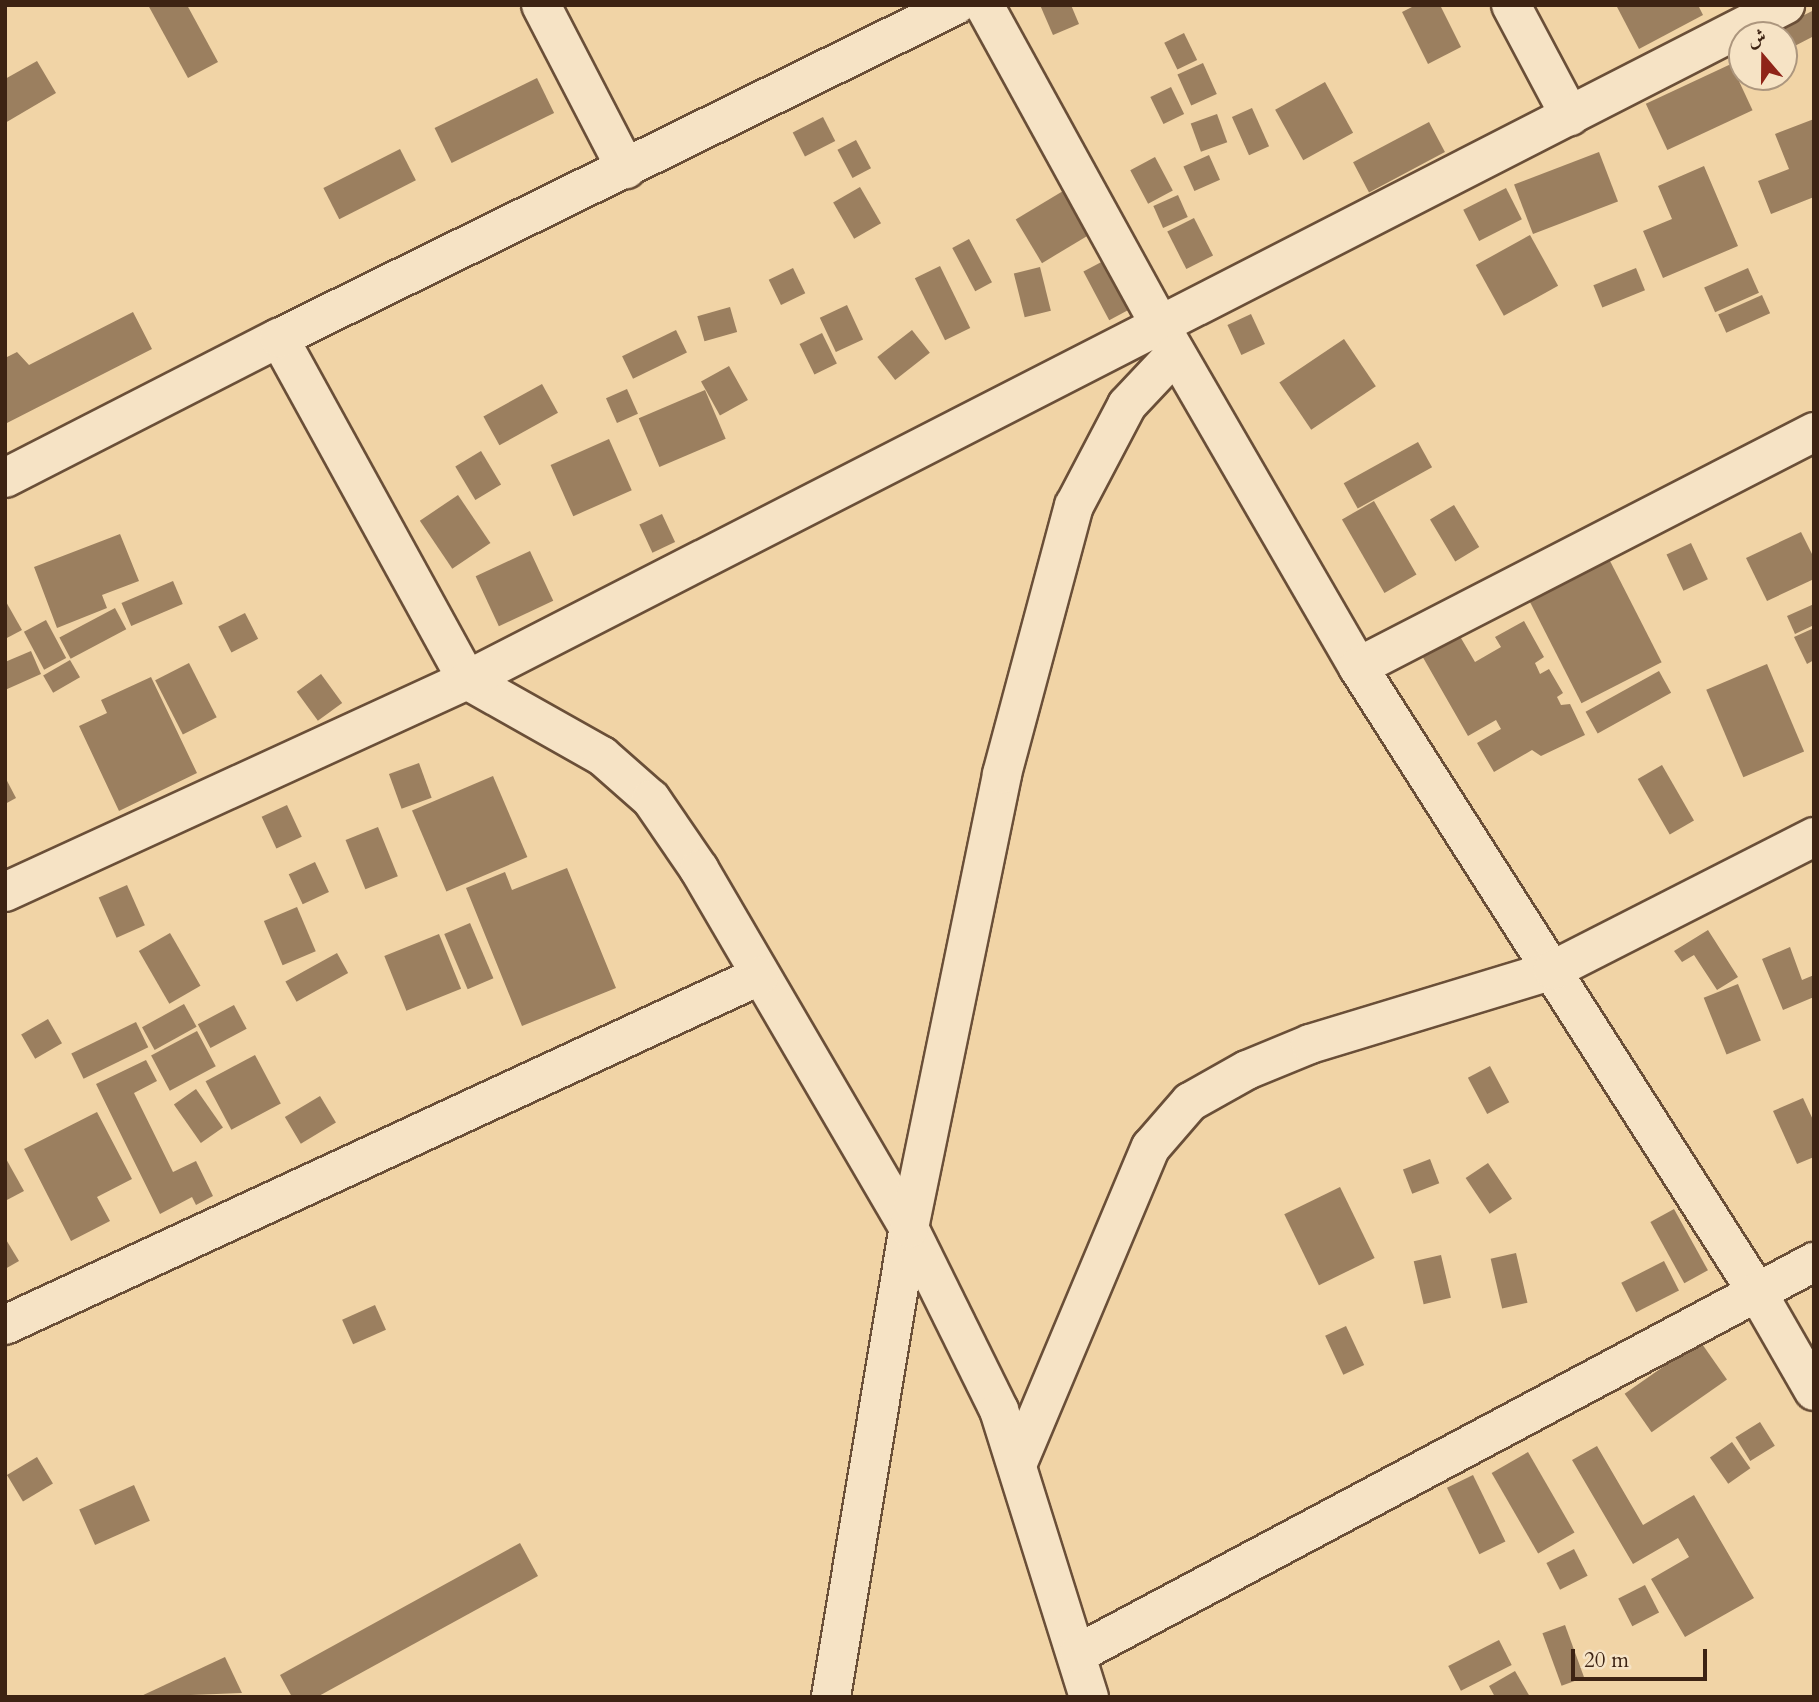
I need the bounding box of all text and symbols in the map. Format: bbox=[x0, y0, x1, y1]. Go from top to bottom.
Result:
north arrow bbox=[1728, 21, 1798, 91]
text: ش bbox=[1743, 23, 1770, 54]
scale bar bbox=[1574, 1636, 1710, 1680]
text: 20 m bbox=[1584, 1646, 1629, 1675]

